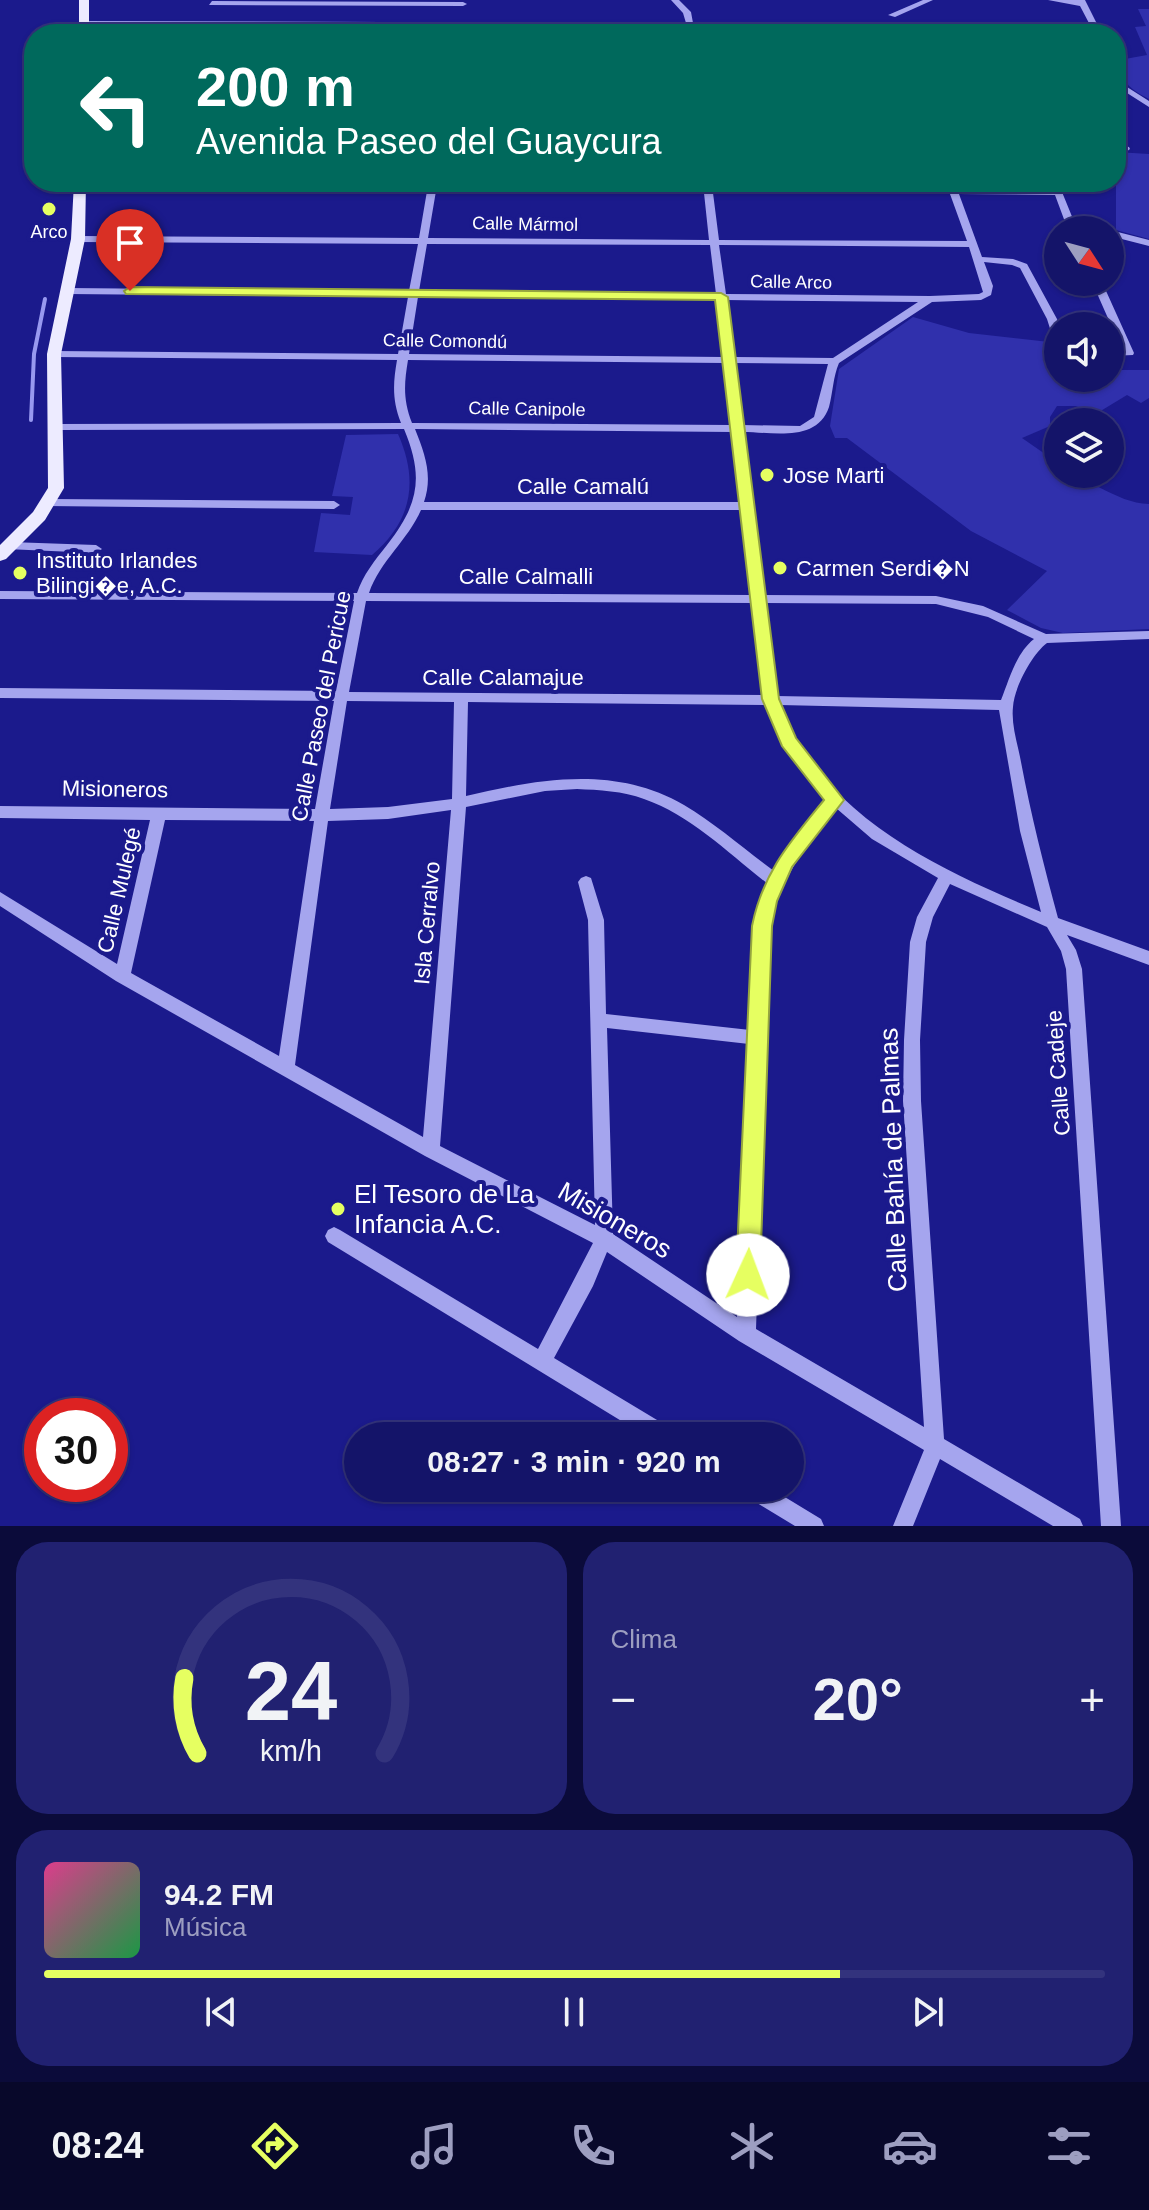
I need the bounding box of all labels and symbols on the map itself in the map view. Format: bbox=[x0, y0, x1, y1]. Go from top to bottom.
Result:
marker: Arco bbox=[40, 200, 58, 218]
pin bbox=[96, 209, 164, 291]
street label: Calle Mármol bbox=[472, 213, 578, 235]
north arrow bbox=[1044, 216, 1124, 296]
place label: Arco bbox=[30, 222, 68, 242]
street label: Calle Arco bbox=[750, 271, 832, 293]
street label: Calle Comondú bbox=[383, 330, 507, 352]
street label: Calle Canipole bbox=[468, 398, 586, 420]
place label: Jose Marti bbox=[783, 463, 884, 488]
marker: Jose Marti bbox=[758, 466, 776, 484]
street label: Calle Camalú bbox=[517, 474, 649, 499]
place label: Instituto Irlandes Bilingi�e, A.C. bbox=[36, 548, 197, 598]
place label: Carmen Serdi�N bbox=[796, 556, 970, 581]
marker: Carmen Serdi�N bbox=[771, 559, 789, 577]
marker: Instituto Irlandes Bilingi�e, A.C. bbox=[11, 564, 29, 582]
street label: Calle Calmalli bbox=[459, 564, 593, 589]
street label: Calle Paseo del Pericue bbox=[286, 588, 356, 824]
street label: Calle Calamajue bbox=[422, 665, 584, 690]
street label: Misioneros bbox=[62, 776, 168, 802]
street label: Calle Mulegé bbox=[92, 825, 146, 955]
street label: Isla Cerralvo bbox=[409, 860, 445, 986]
street label: Calle Cadeje bbox=[1041, 1009, 1075, 1137]
street label: Calle Bahía de Palmas bbox=[873, 1027, 913, 1293]
street label: Misioneros bbox=[553, 1176, 677, 1264]
place label: El Tesoro de La Infancia A.C. bbox=[354, 1179, 535, 1239]
marker: El Tesoro de La Infancia A.C. bbox=[329, 1200, 347, 1218]
position arrow bbox=[706, 1233, 790, 1317]
speed limit sign: 30 bbox=[24, 1398, 128, 1502]

